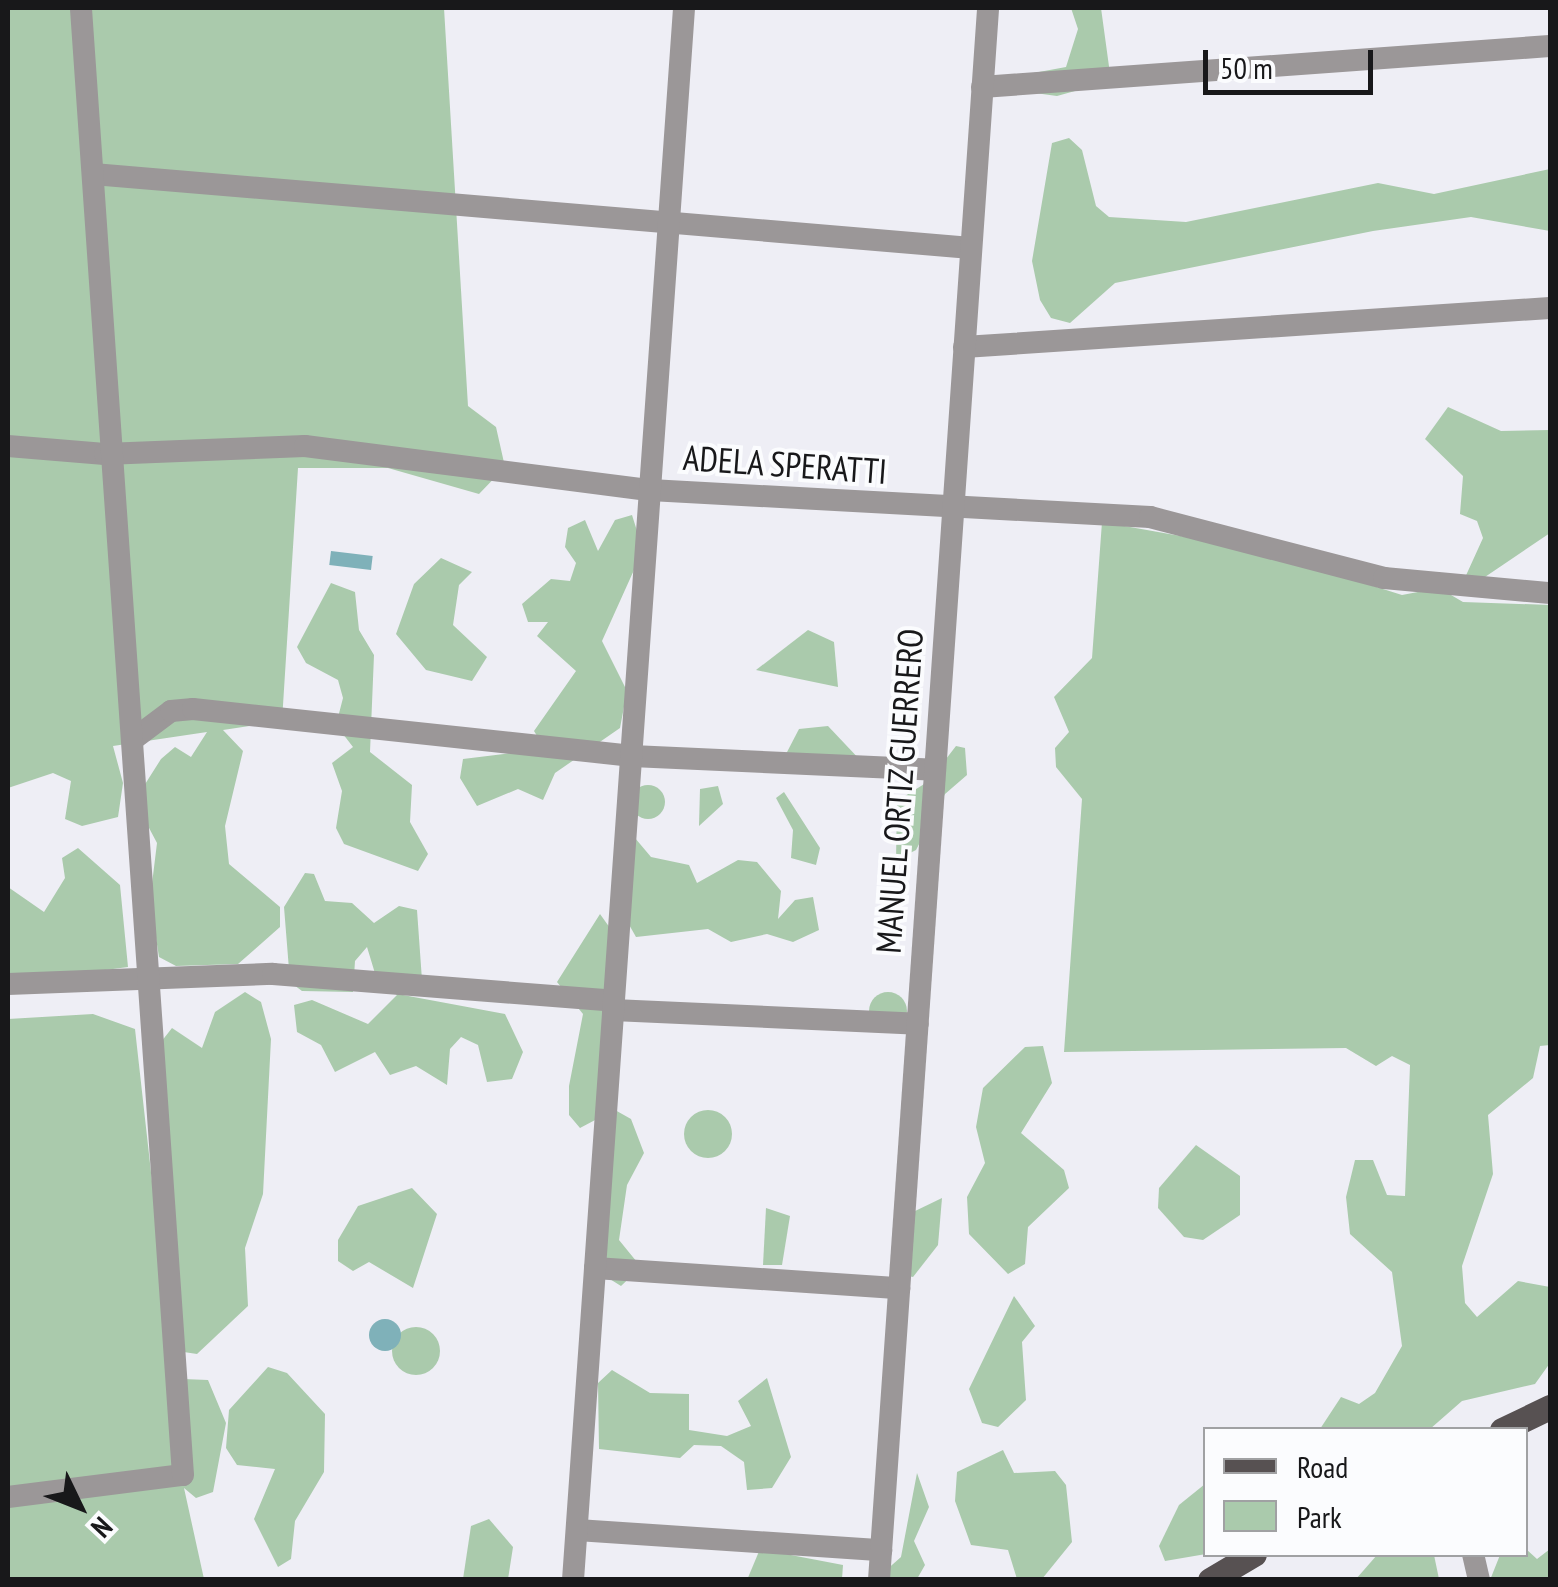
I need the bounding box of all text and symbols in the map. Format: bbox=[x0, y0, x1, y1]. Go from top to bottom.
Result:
scale bar bbox=[1208, 30, 1378, 92]
text: 50 m bbox=[1220, 48, 1273, 87]
street label: ADELA SPERATTI bbox=[681, 436, 889, 492]
street label: MANUEL ORTIZ GUERRERO bbox=[867, 626, 931, 956]
legend bbox=[1203, 1427, 1528, 1557]
text: Road bbox=[1297, 1447, 1348, 1486]
north arrow bbox=[30, 1457, 130, 1557]
text: Park bbox=[1297, 1497, 1342, 1536]
text: N bbox=[84, 1510, 121, 1546]

